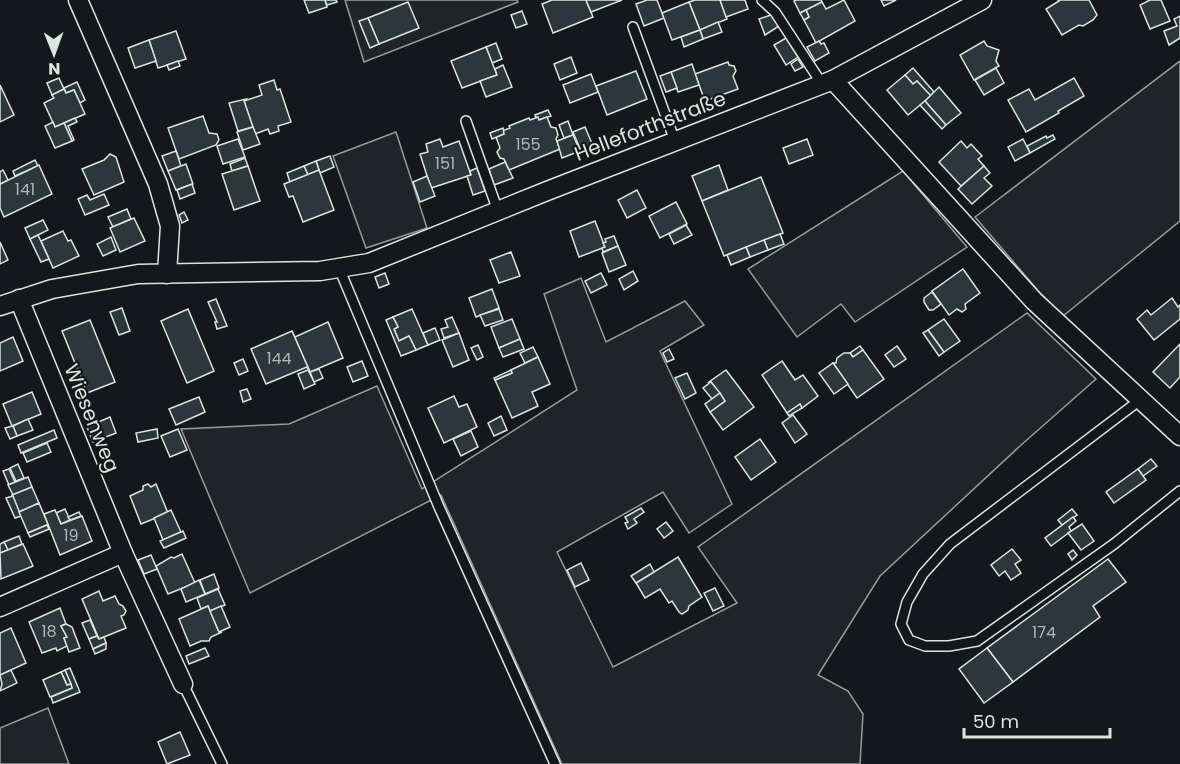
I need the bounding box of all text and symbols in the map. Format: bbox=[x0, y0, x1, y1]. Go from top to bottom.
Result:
north arrow bbox=[24, 24, 84, 84]
text: N bbox=[48, 57, 60, 80]
street label: Helleforthstraße bbox=[570, 84, 730, 168]
house number: 155 bbox=[515, 133, 541, 156]
house number: 151 bbox=[435, 152, 455, 175]
house number: 141 bbox=[15, 178, 35, 201]
house number: 144 bbox=[266, 347, 292, 370]
street label: Wiesenweg bbox=[58, 360, 126, 476]
house number: 19 bbox=[63, 524, 79, 547]
house number: 18 bbox=[41, 620, 57, 643]
house number: 174 bbox=[1032, 621, 1056, 644]
scale bar bbox=[964, 701, 1110, 739]
text: 50 m bbox=[973, 709, 1019, 734]

